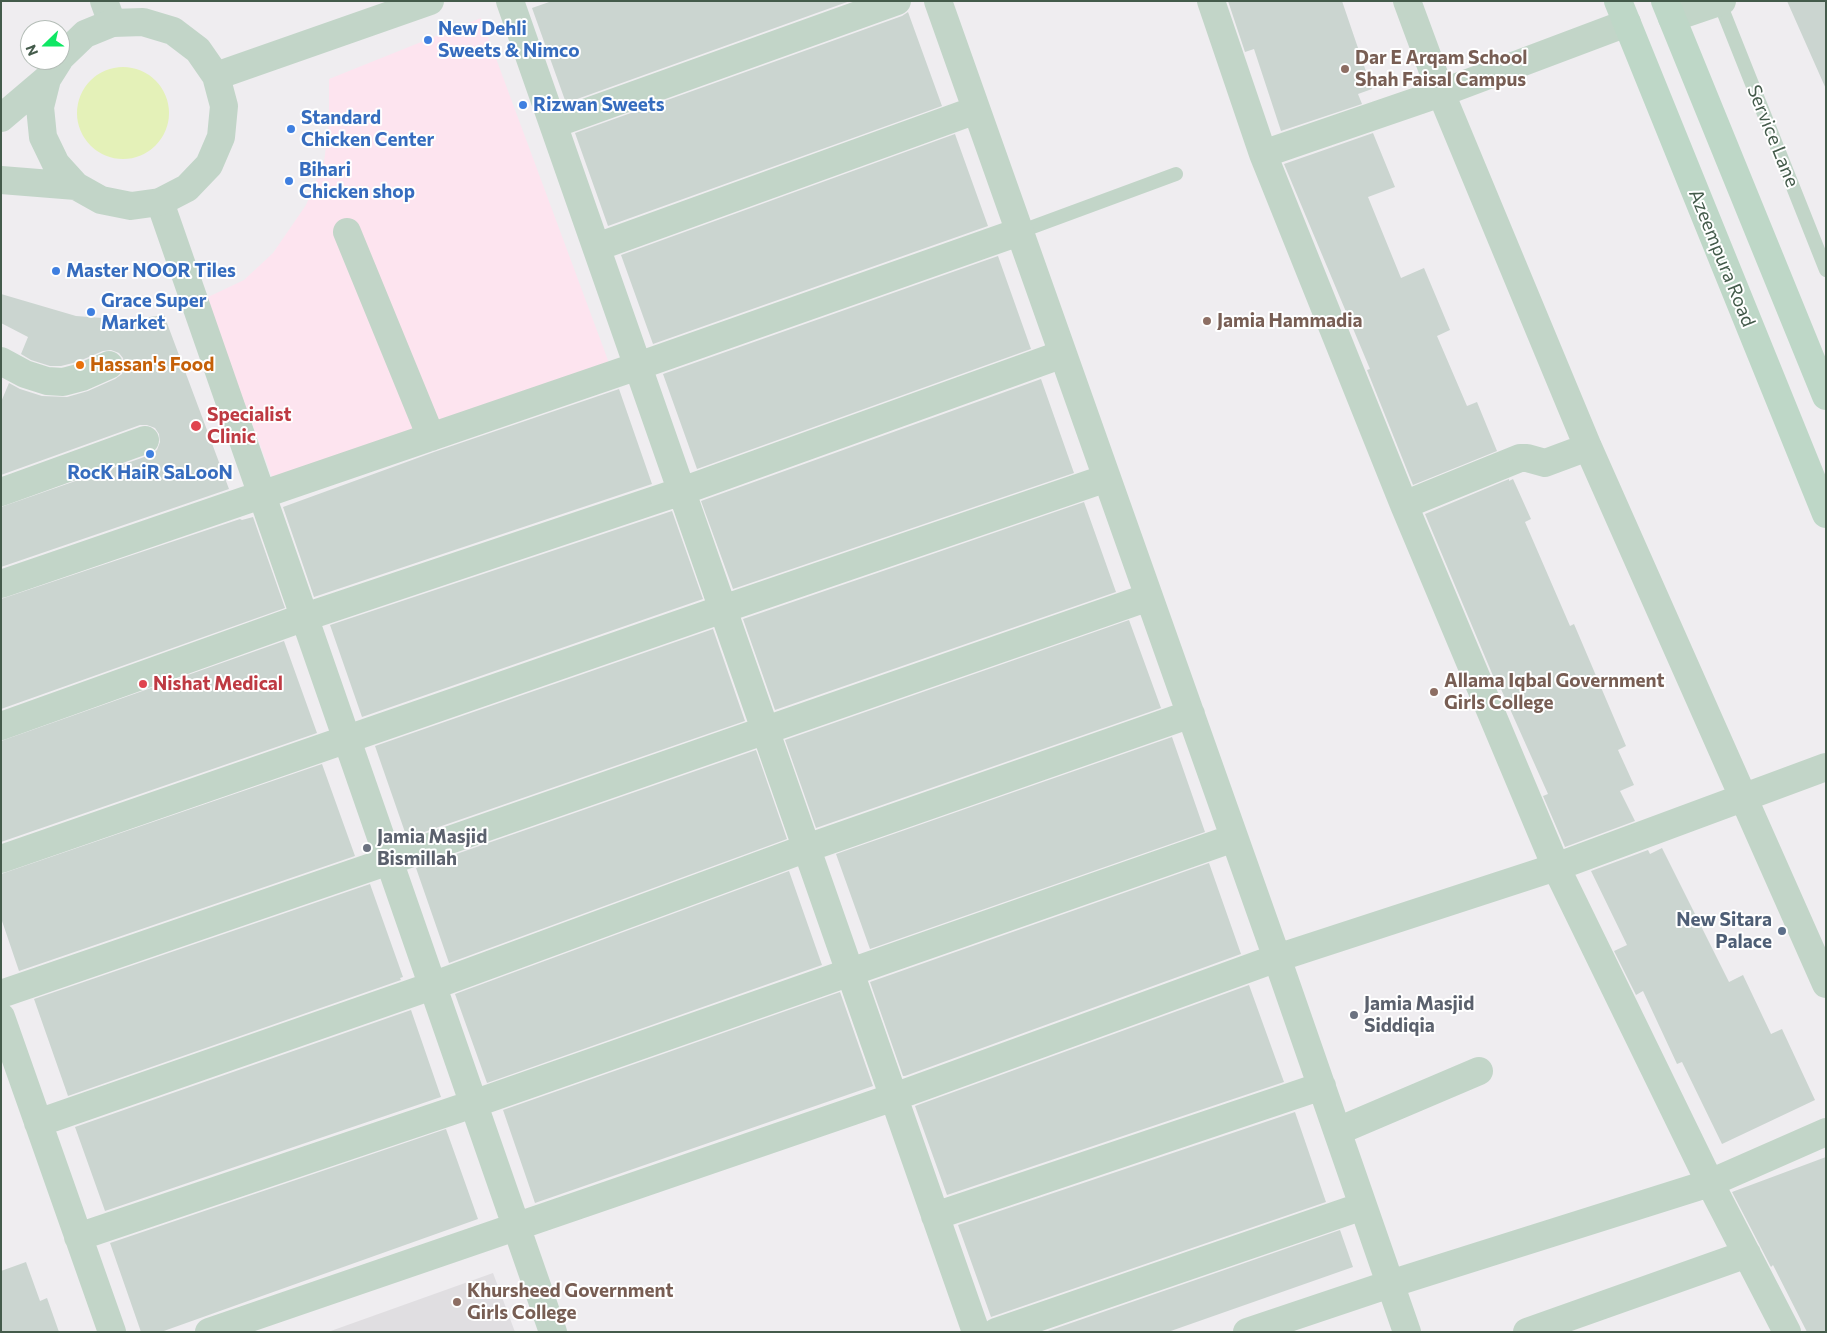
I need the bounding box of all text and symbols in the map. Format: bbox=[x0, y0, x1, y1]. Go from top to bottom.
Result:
place label: New Dehli Sweets & Nimco bbox=[438, 18, 580, 62]
north arrow bbox=[20, 20, 70, 70]
marker: New Dehli Sweets & Nimco bbox=[422, 34, 434, 46]
text: N bbox=[22, 42, 41, 58]
place label: Dar E Arqam School Shah Faisal Campus bbox=[1355, 47, 1527, 91]
marker: Dar E Arqam School Shah Faisal Campus bbox=[1339, 63, 1351, 75]
street label: Service Lane bbox=[1742, 82, 1804, 190]
place label: Rizwan Sweets bbox=[533, 94, 665, 116]
marker: Rizwan Sweets bbox=[517, 99, 529, 111]
place label: Standard Chicken Center bbox=[301, 107, 434, 151]
marker: Standard Chicken Center bbox=[285, 123, 297, 135]
place label: Bihari Chicken shop bbox=[299, 159, 415, 203]
marker: Bihari Chicken shop bbox=[283, 175, 295, 187]
street label: Azeempura Road bbox=[1684, 186, 1760, 330]
place label: Master NOOR Tiles bbox=[66, 260, 236, 282]
marker: Master NOOR Tiles bbox=[50, 265, 62, 277]
place label: Grace Super Market bbox=[101, 290, 207, 334]
marker: Grace Super Market bbox=[85, 306, 97, 318]
place label: Jamia Hammadia bbox=[1217, 310, 1362, 332]
marker: Jamia Hammadia bbox=[1201, 315, 1213, 327]
place label: Hassan's Food bbox=[90, 354, 214, 376]
marker: Hassan's Food bbox=[74, 359, 86, 371]
place label: Specialist Clinic bbox=[207, 404, 291, 448]
marker: Specialist Clinic bbox=[189, 419, 203, 433]
marker: RocK HaiR SaLooN bbox=[144, 448, 156, 460]
place label: RocK HaiR SaLooN bbox=[67, 462, 233, 484]
place label: Allama Iqbal Government Girls College bbox=[1444, 670, 1665, 714]
place label: Nishat Medical bbox=[153, 673, 283, 695]
marker: Nishat Medical bbox=[137, 678, 149, 690]
marker: Allama Iqbal Government Girls College bbox=[1428, 686, 1440, 698]
place label: Jamia Masjid Bismillah bbox=[377, 826, 487, 870]
marker: Jamia Masjid Bismillah bbox=[361, 842, 373, 854]
place label: New Sitara Palace bbox=[1676, 909, 1772, 953]
marker: New Sitara Palace bbox=[1776, 925, 1788, 937]
place label: Jamia Masjid Siddiqia bbox=[1364, 993, 1474, 1037]
marker: Jamia Masjid Siddiqia bbox=[1348, 1009, 1360, 1021]
place label: Khursheed Government Girls College bbox=[467, 1280, 673, 1324]
marker: Khursheed Government Girls College bbox=[451, 1296, 463, 1308]

